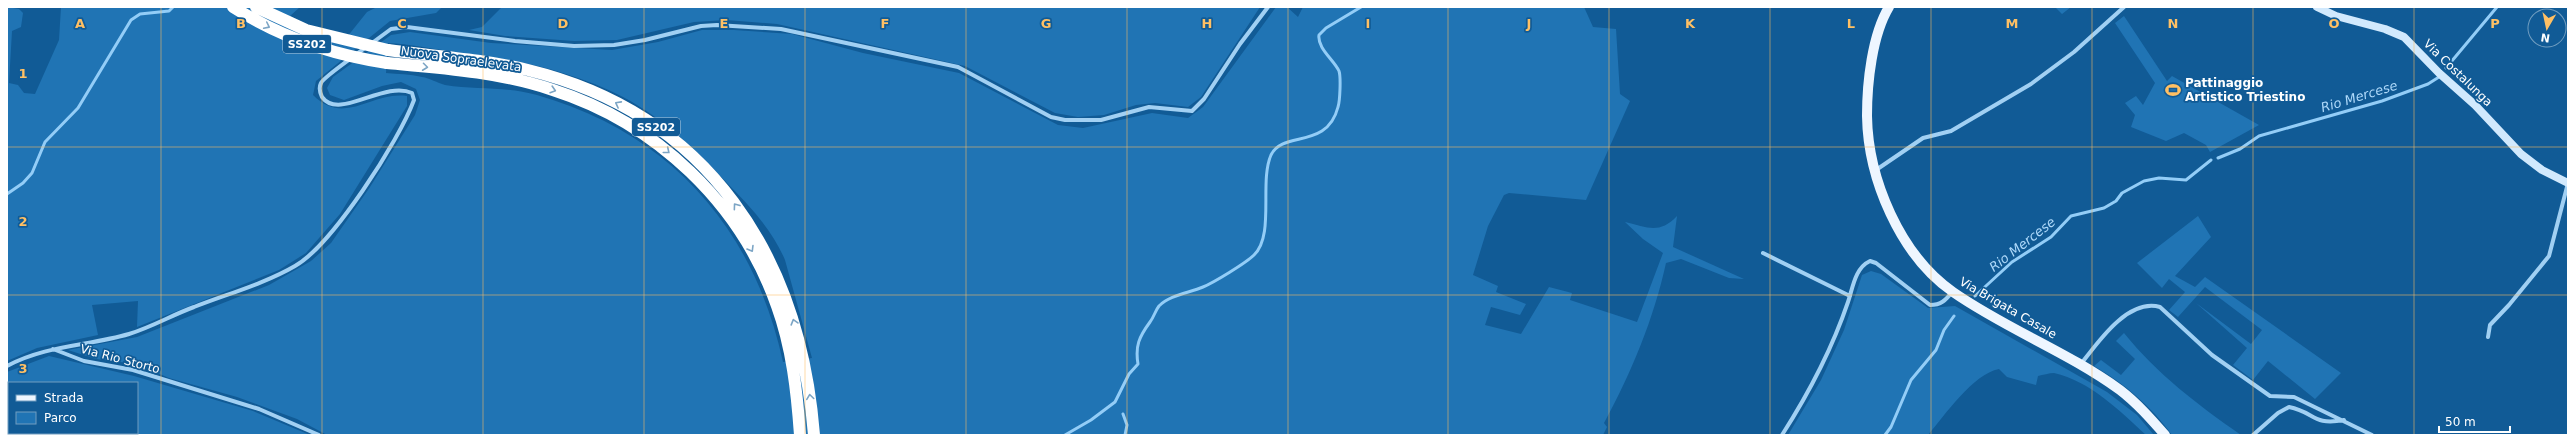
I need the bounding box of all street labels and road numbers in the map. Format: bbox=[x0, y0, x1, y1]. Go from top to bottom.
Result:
road number: SS202 bbox=[283, 35, 331, 53]
street label: Via Costalunga bbox=[2421, 37, 2495, 109]
street label: Nuova Sopraelevata bbox=[400, 44, 522, 74]
road number: SS202 bbox=[632, 118, 680, 136]
street label: Via Brigata Casale bbox=[1957, 274, 2059, 342]
street label: Via Rio Storto bbox=[79, 342, 161, 376]

